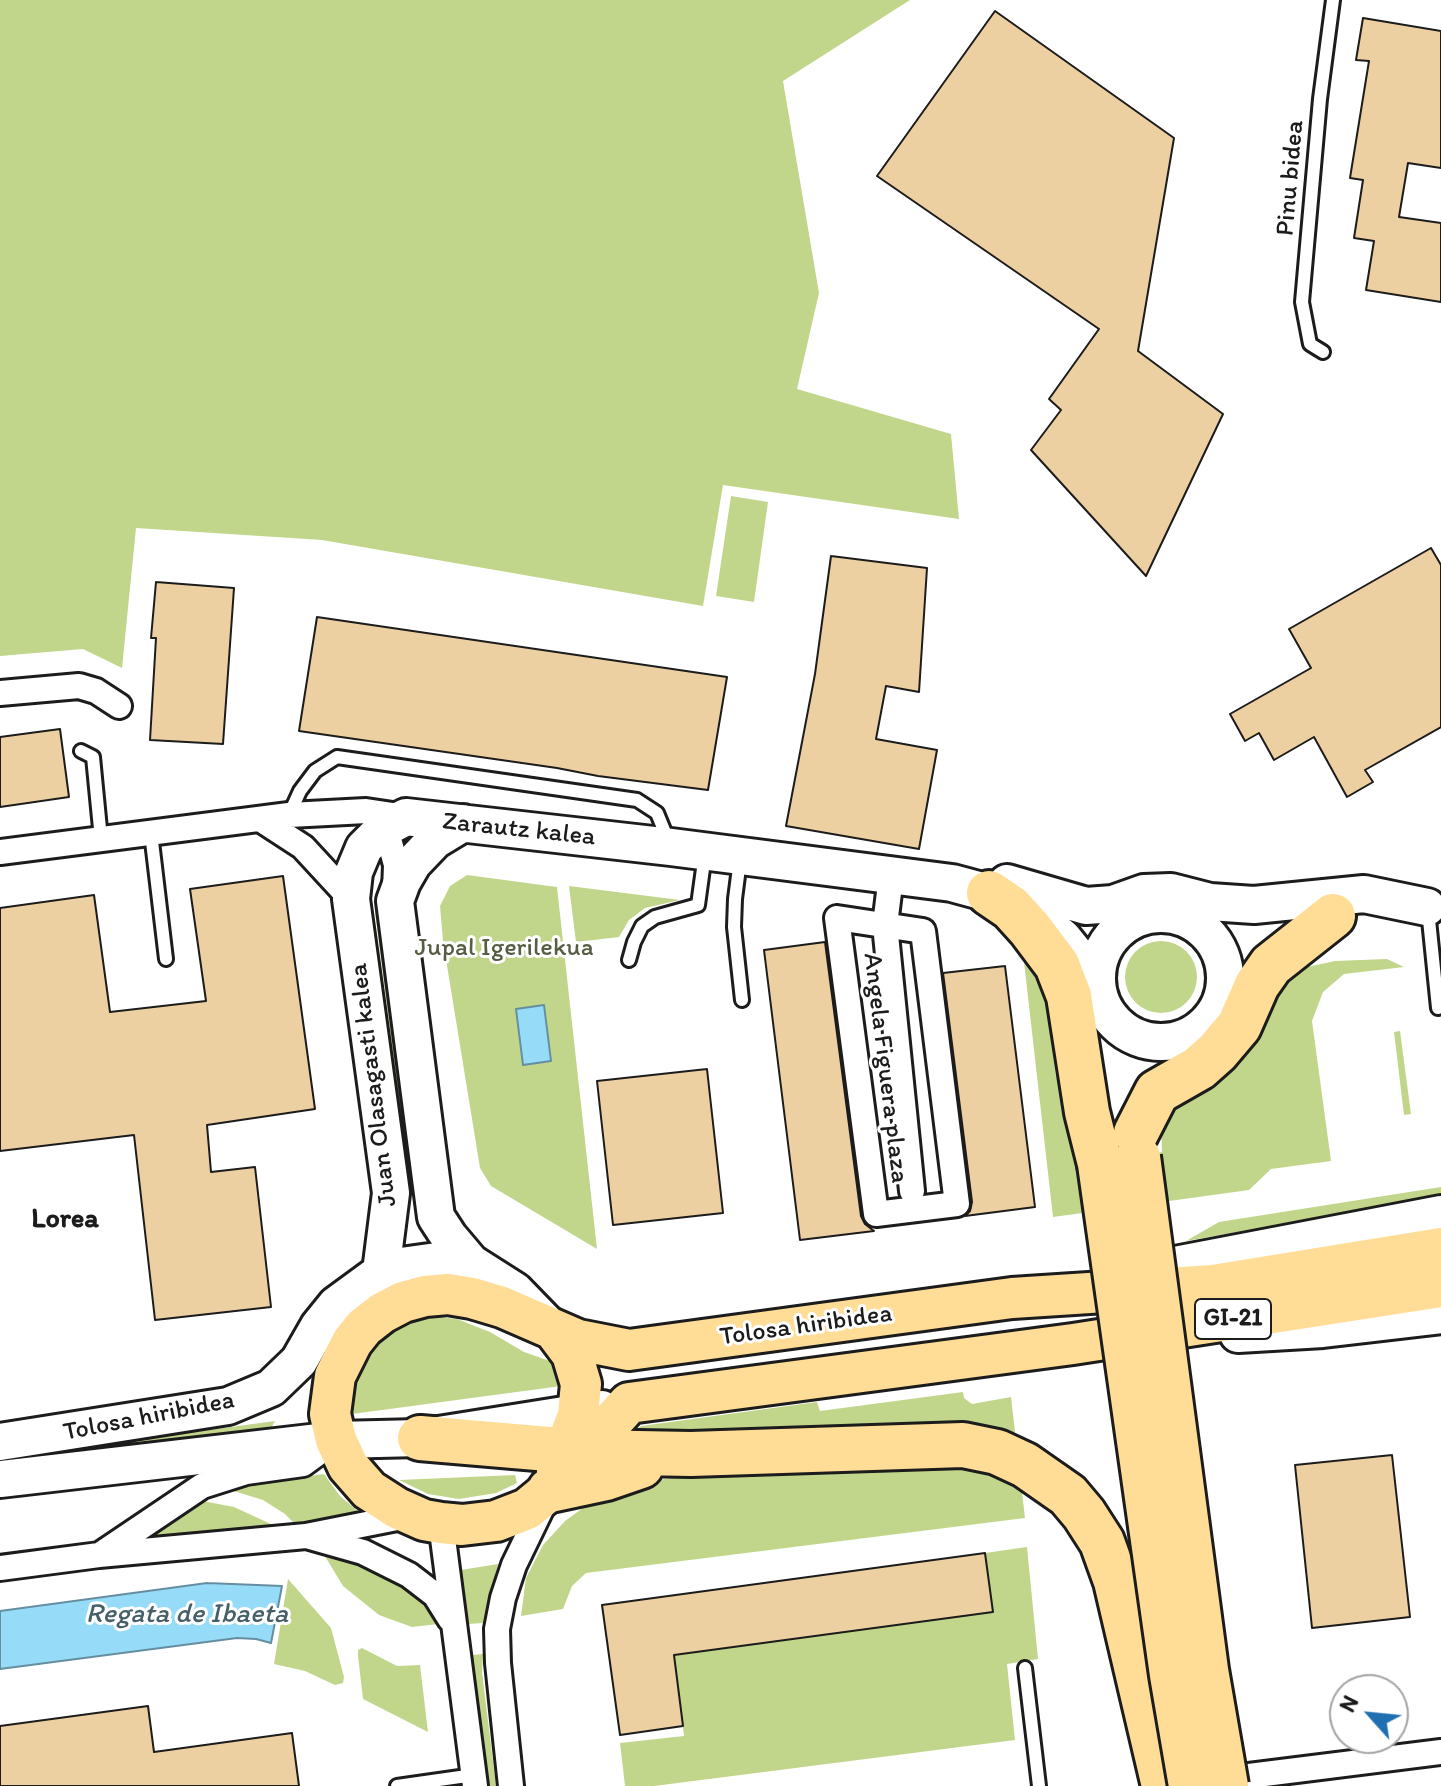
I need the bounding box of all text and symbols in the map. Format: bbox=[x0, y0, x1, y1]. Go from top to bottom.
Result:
street label: Pinu bidea bbox=[1270, 119, 1312, 237]
street label: Zarautz kalea bbox=[441, 806, 597, 854]
park label: Jupal Igerilekua bbox=[414, 932, 594, 964]
street label: Angela Figuera plaza bbox=[855, 951, 915, 1185]
street label: Juan Olasagasti kalea bbox=[344, 961, 404, 1209]
district label: Lorea bbox=[31, 1203, 99, 1237]
street label: Tolosa hiribidea bbox=[718, 1298, 894, 1354]
road number: GI-21 bbox=[1195, 1299, 1271, 1339]
street label: Tolosa hiribidea bbox=[61, 1385, 237, 1449]
water label: Regata de Ibaeta bbox=[86, 1598, 288, 1632]
north arrow bbox=[1329, 1674, 1409, 1754]
text: N bbox=[1334, 1691, 1364, 1717]

